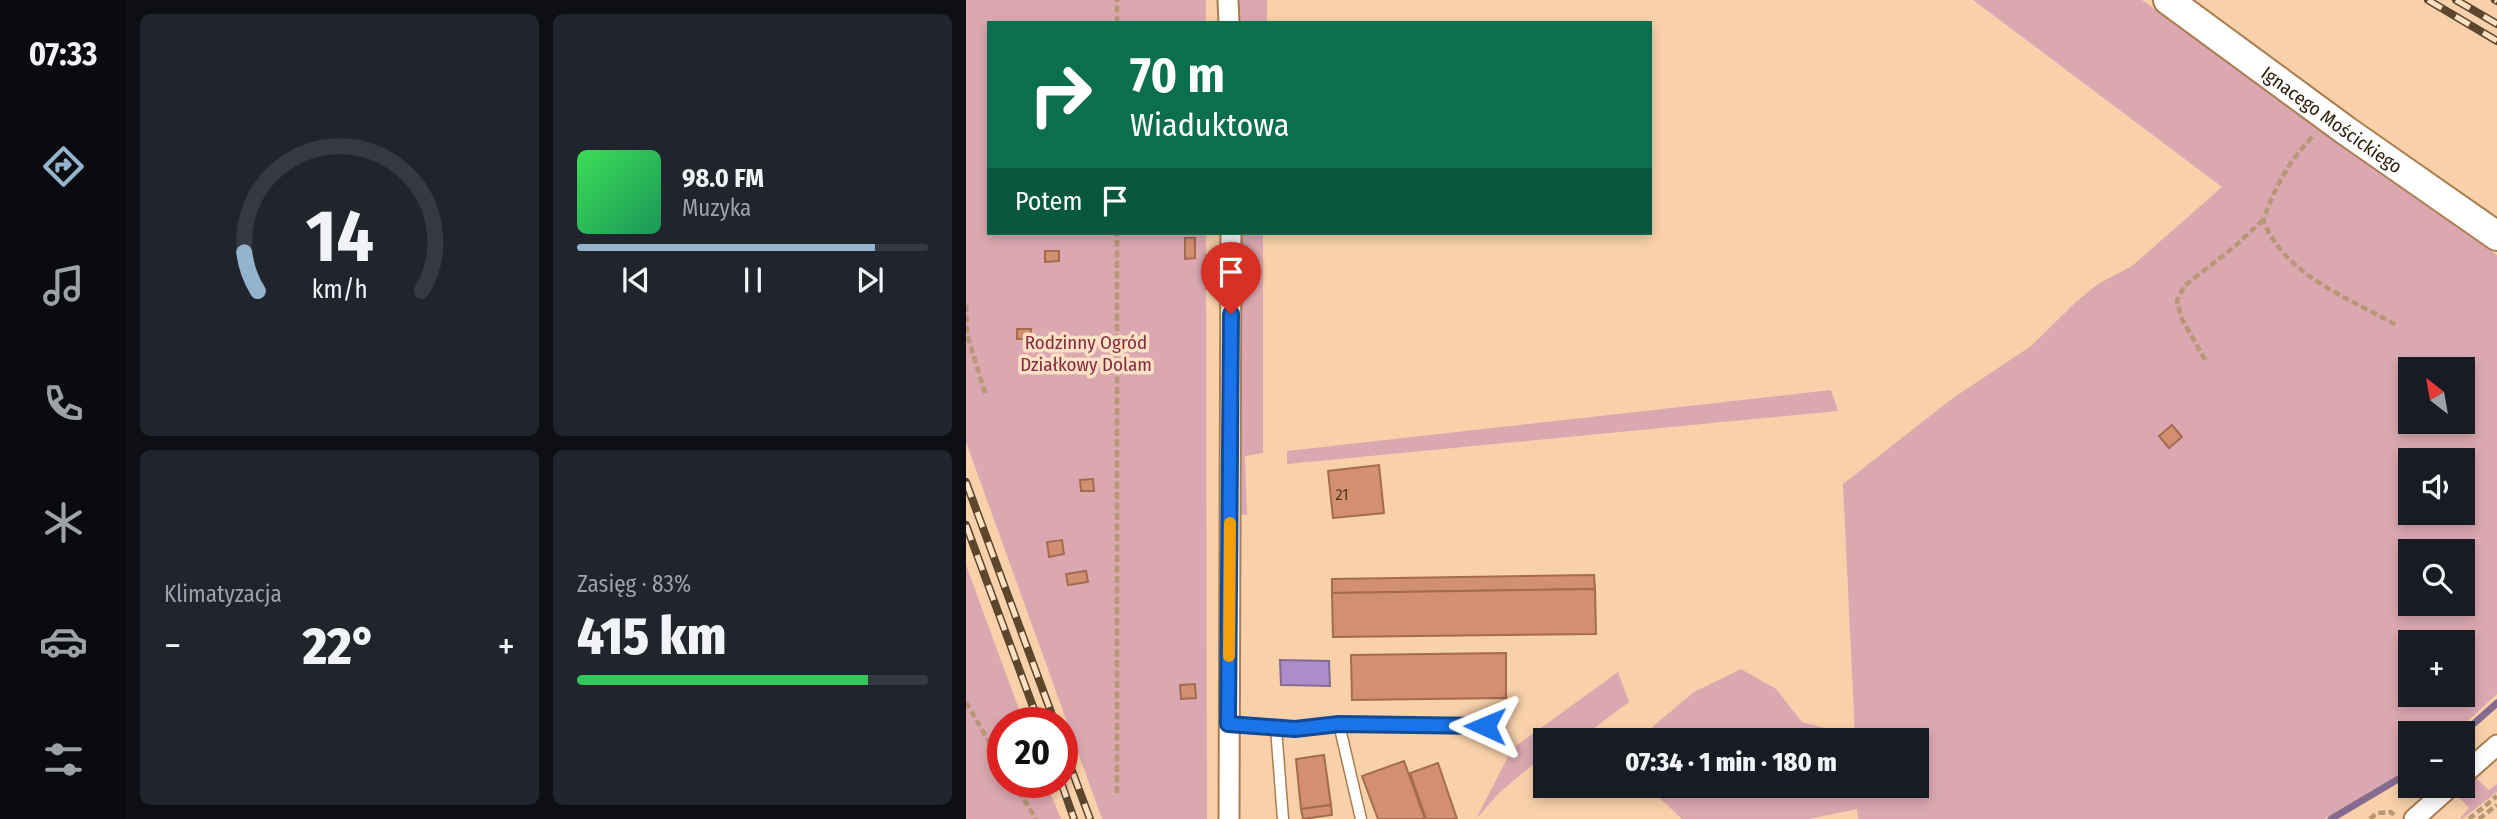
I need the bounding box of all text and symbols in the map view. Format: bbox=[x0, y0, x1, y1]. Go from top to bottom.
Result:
text: 07:33 bbox=[29, 35, 97, 73]
text: 70 m bbox=[1130, 46, 1225, 105]
icon: right bbox=[1015, 49, 1106, 140]
street label: Ignacego Mościckiego bbox=[2257, 62, 2407, 178]
text: Wiaduktowa bbox=[1130, 106, 1290, 144]
icon: directions bbox=[39, 142, 88, 191]
text: 98.0 FM bbox=[682, 163, 764, 194]
icon: arrive bbox=[1096, 182, 1134, 220]
text: Potem bbox=[1015, 186, 1082, 217]
text: 14 bbox=[305, 193, 374, 280]
text: Muzyka bbox=[682, 194, 751, 222]
pin bbox=[1201, 242, 1261, 314]
icon: arrive bbox=[1212, 253, 1250, 291]
icon: music bbox=[39, 261, 88, 310]
icon: previous bbox=[617, 261, 655, 299]
icon: pause bbox=[734, 261, 772, 299]
icon: next bbox=[851, 261, 889, 299]
text: km/h bbox=[312, 275, 367, 305]
park label: Rodzinny Ogród Działkowy Dolam bbox=[1020, 331, 1152, 376]
north arrow bbox=[2398, 357, 2474, 434]
map controls bbox=[2398, 357, 2475, 798]
icon: phone bbox=[39, 379, 88, 428]
button: sound bbox=[2398, 448, 2475, 525]
house number: 21 bbox=[1336, 485, 1348, 504]
icon: climate bbox=[39, 498, 88, 547]
button: search bbox=[2398, 539, 2475, 616]
text: Zasięg · 83% bbox=[577, 570, 691, 598]
text: Klimatyzacja bbox=[164, 580, 282, 608]
text: 415 km bbox=[577, 605, 726, 668]
text: 22° bbox=[303, 615, 376, 678]
icon: car bbox=[39, 617, 88, 666]
text: − bbox=[164, 623, 181, 669]
text: + bbox=[498, 623, 515, 669]
button: + bbox=[2398, 630, 2475, 707]
position arrow bbox=[1448, 689, 1522, 763]
speed limit sign: 20 bbox=[987, 707, 1078, 798]
button: − bbox=[2398, 721, 2475, 798]
icon: filters bbox=[39, 735, 88, 784]
text: 07:34 · 1 min · 180 m bbox=[1625, 747, 1837, 778]

